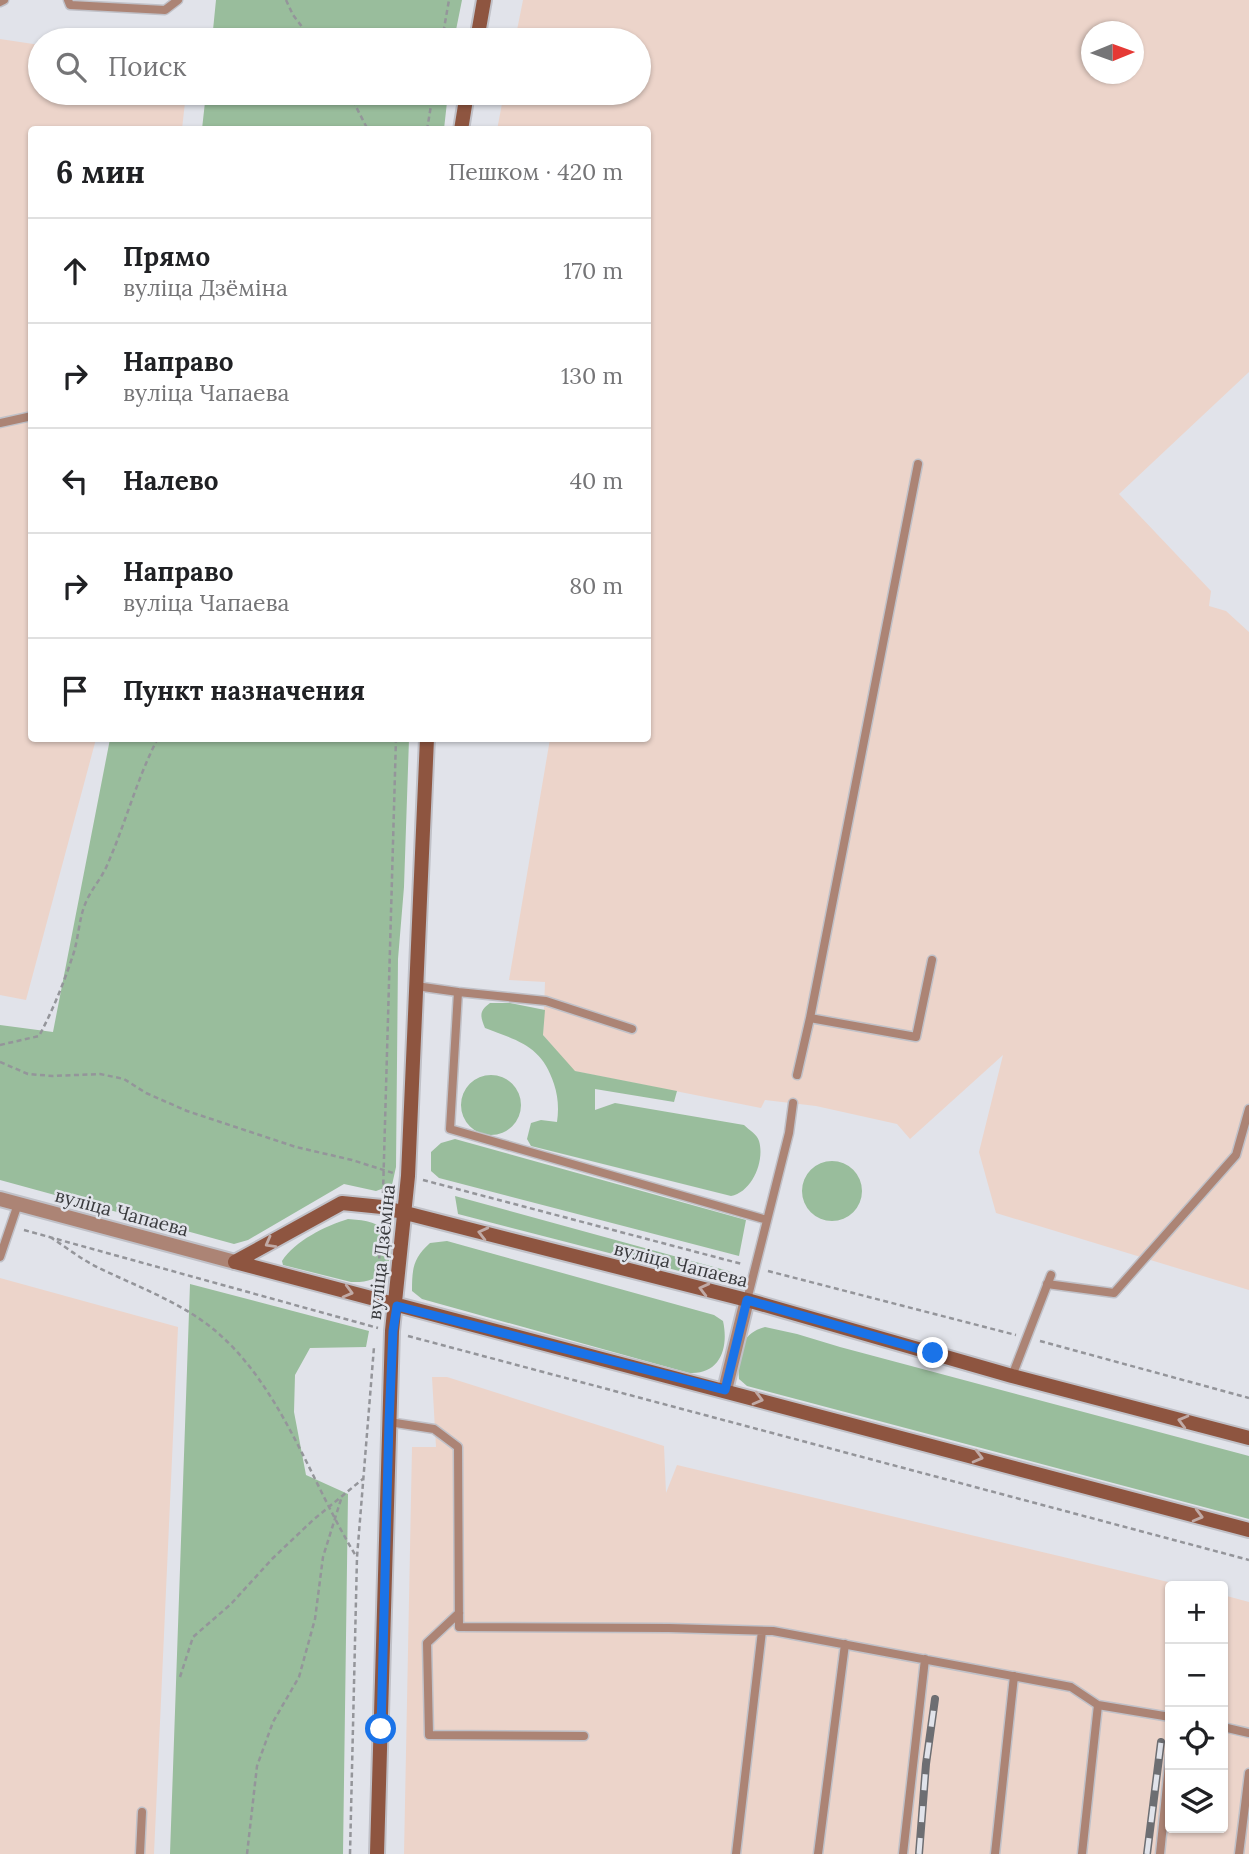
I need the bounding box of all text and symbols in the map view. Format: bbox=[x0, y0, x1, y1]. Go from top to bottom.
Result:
north arrow bbox=[1081, 21, 1144, 84]
search box bbox=[28, 28, 651, 105]
icon: search bbox=[52, 48, 90, 86]
text: Поиск bbox=[108, 50, 187, 83]
text: 6 мин bbox=[56, 153, 145, 191]
text: Пешком · 420 m bbox=[448, 157, 623, 186]
text: Прямо bbox=[123, 240, 210, 273]
icon: ahead bbox=[56, 252, 94, 290]
text: 170 m bbox=[563, 256, 623, 285]
text: вуліца Дзёміна bbox=[123, 273, 288, 302]
text: Направо bbox=[123, 345, 234, 378]
icon: right bbox=[56, 357, 94, 395]
text: 130 m bbox=[561, 361, 623, 390]
text: вуліца Чапаева bbox=[123, 378, 289, 407]
icon: left bbox=[56, 462, 94, 500]
text: Налево bbox=[123, 464, 219, 497]
text: 40 m bbox=[570, 466, 623, 495]
text: Направо bbox=[123, 555, 234, 588]
icon: right bbox=[56, 567, 94, 605]
text: 80 m bbox=[569, 571, 623, 600]
text: вуліца Чапаева bbox=[123, 588, 289, 617]
icon: arrive bbox=[56, 672, 94, 710]
text: Пункт назначения bbox=[123, 674, 365, 707]
street label: вуліца Чапаева bbox=[53, 1183, 192, 1241]
street label: вуліца Дзёміна bbox=[362, 1183, 400, 1321]
one-way arrow bbox=[477, 1227, 489, 1241]
one-way arrow bbox=[264, 1235, 277, 1248]
street label: вуліца Чапаева bbox=[611, 1236, 751, 1292]
one-way arrow bbox=[698, 1283, 710, 1297]
one-way arrow bbox=[342, 1284, 354, 1298]
route end bbox=[917, 1337, 948, 1368]
one-way arrow bbox=[752, 1391, 764, 1405]
one-way arrow bbox=[1177, 1415, 1189, 1429]
one-way arrow bbox=[972, 1449, 984, 1464]
one-way arrow bbox=[1192, 1508, 1204, 1522]
map controls bbox=[1165, 1581, 1228, 1833]
button: + bbox=[1165, 1581, 1228, 1644]
button: − bbox=[1165, 1644, 1228, 1707]
button: locate bbox=[1165, 1707, 1228, 1770]
route start bbox=[365, 1713, 396, 1744]
button: layers bbox=[1165, 1770, 1228, 1833]

